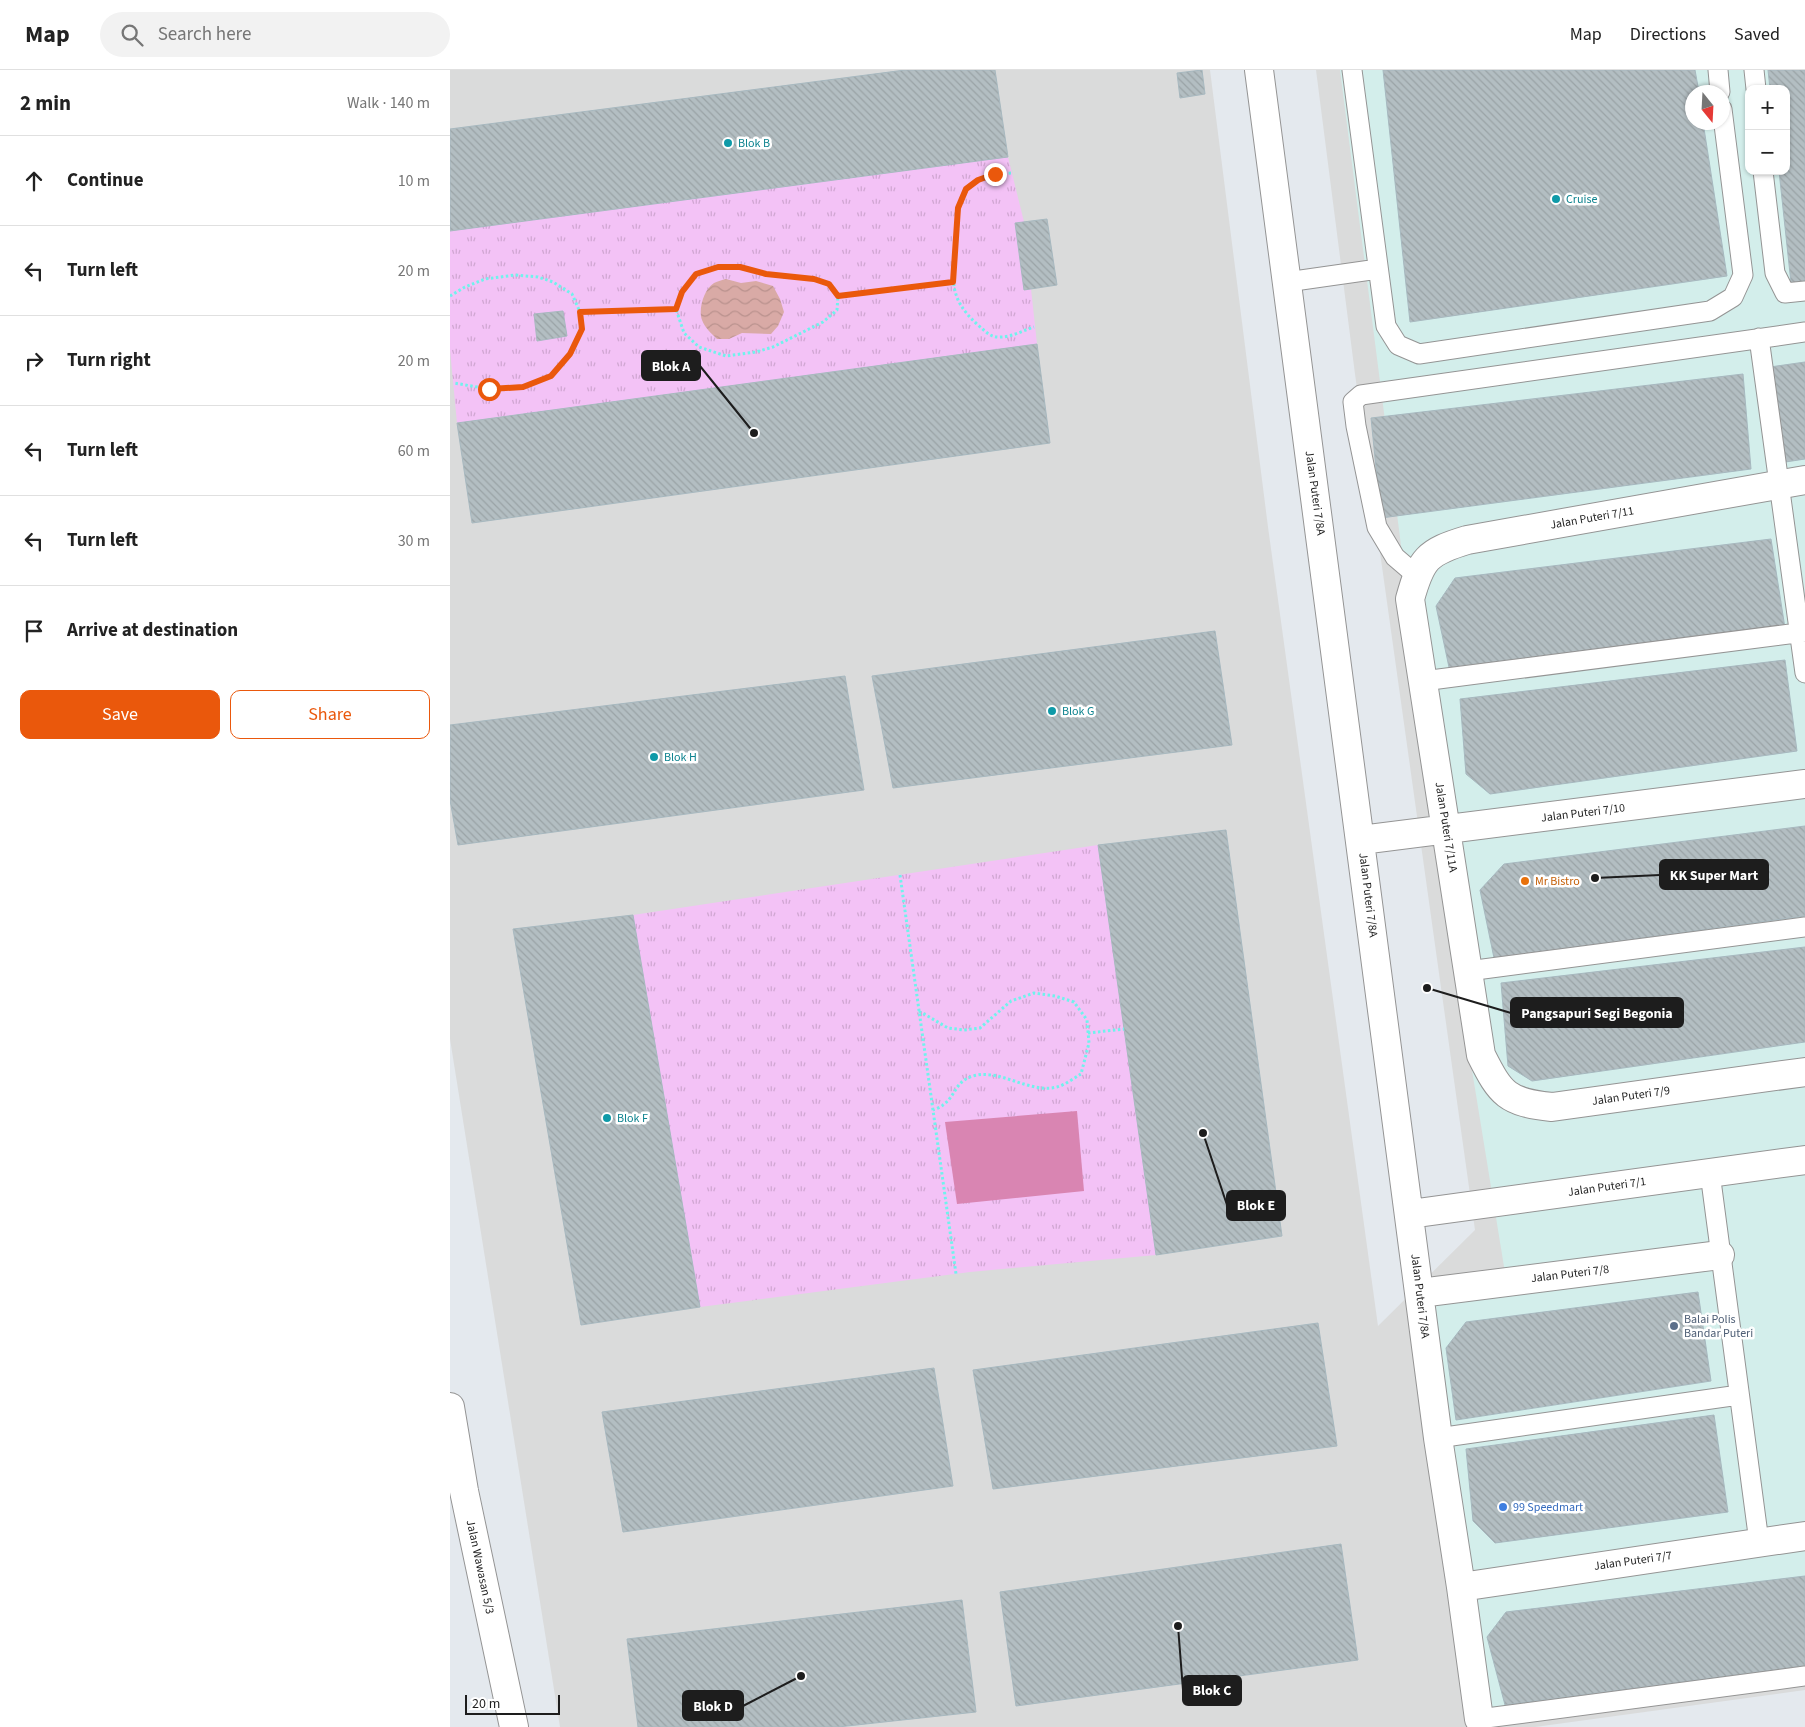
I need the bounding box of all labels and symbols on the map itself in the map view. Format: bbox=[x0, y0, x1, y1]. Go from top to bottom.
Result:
north arrow bbox=[1685, 85, 1730, 130]
place label: Blok B bbox=[738, 135, 770, 152]
marker: Blok B bbox=[722, 137, 734, 149]
route end bbox=[984, 163, 1007, 186]
place label: Cruise bbox=[1566, 191, 1598, 208]
marker: Cruise bbox=[1550, 193, 1562, 205]
callout: Blok A bbox=[642, 351, 700, 380]
text: Blok A bbox=[652, 357, 691, 377]
route start bbox=[478, 378, 501, 401]
street label: Jalan Puteri 7/8A bbox=[1301, 450, 1329, 537]
street label: Jalan Puteri 7/11 bbox=[1549, 502, 1635, 534]
place label: Blok G bbox=[1062, 703, 1094, 720]
marker: Blok G bbox=[1046, 705, 1058, 717]
place label: Blok H bbox=[664, 749, 697, 766]
marker: Blok H bbox=[648, 751, 660, 763]
street label: Jalan Puteri 7/11A bbox=[1430, 781, 1462, 874]
street label: Jalan Puteri 7/10 bbox=[1540, 799, 1626, 827]
street label: Jalan Puteri 7/8A bbox=[1354, 852, 1382, 939]
callout: KK Super Mart bbox=[1660, 860, 1768, 889]
text: KK Super Mart bbox=[1670, 866, 1759, 886]
place label: Mr Bistro bbox=[1535, 873, 1580, 890]
marker: Mr Bistro bbox=[1519, 875, 1531, 887]
callout: Pangsapuri Segi Begonia bbox=[1511, 998, 1683, 1027]
text: Pangsapuri Segi Begonia bbox=[1521, 1004, 1673, 1024]
street label: Jalan Puteri 7/9 bbox=[1591, 1082, 1671, 1110]
place label: Blok F bbox=[617, 1110, 648, 1127]
marker: Blok F bbox=[601, 1112, 613, 1124]
street label: Jalan Puteri 7/1 bbox=[1567, 1173, 1647, 1201]
callout: Blok E bbox=[1227, 1191, 1285, 1220]
text: Blok E bbox=[1237, 1196, 1275, 1216]
street label: Jalan Puteri 7/8A bbox=[1406, 1253, 1434, 1340]
street label: Jalan Puteri 7/8 bbox=[1530, 1261, 1610, 1287]
place label: Balai Polis Bandar Puteri bbox=[1684, 1311, 1753, 1342]
marker: Balai Polis Bandar Puteri bbox=[1668, 1320, 1680, 1332]
place label: 99 Speedmart bbox=[1513, 1499, 1583, 1516]
marker: 99 Speedmart bbox=[1497, 1501, 1509, 1513]
street label: Jalan Wawasan 5/3 bbox=[462, 1518, 498, 1616]
street label: Jalan Puteri 7/7 bbox=[1593, 1547, 1673, 1575]
callout: Blok C bbox=[1183, 1676, 1241, 1705]
text: Blok C bbox=[1193, 1681, 1231, 1701]
callout: Blok D bbox=[683, 1691, 743, 1720]
scale bar bbox=[465, 1692, 560, 1715]
text: Blok D bbox=[693, 1697, 733, 1717]

